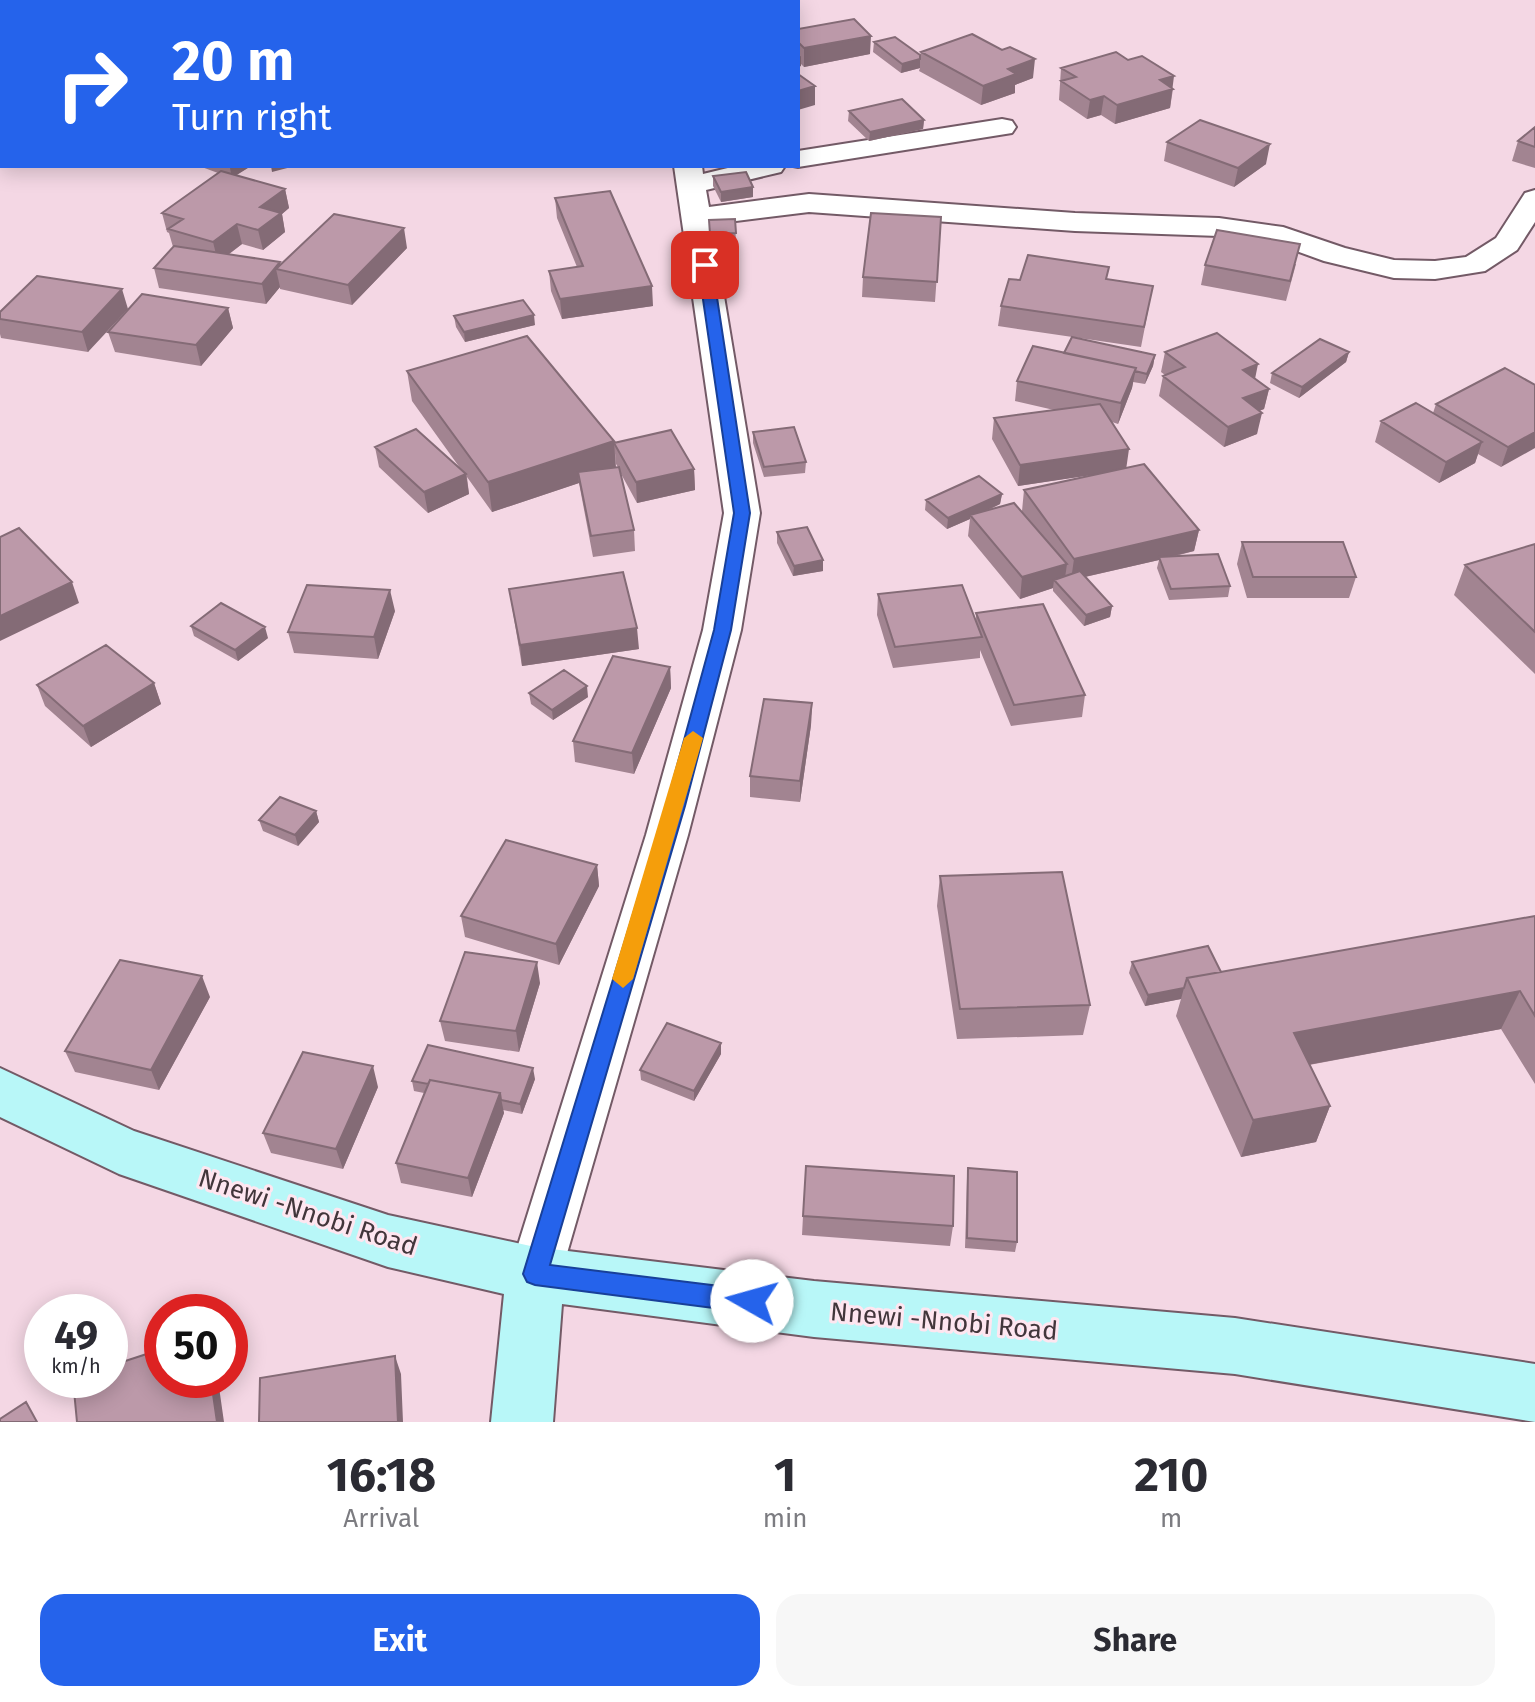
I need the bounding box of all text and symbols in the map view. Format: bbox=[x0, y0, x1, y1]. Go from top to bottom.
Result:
text: 20 m bbox=[172, 28, 294, 95]
icon: right bbox=[40, 32, 144, 136]
text: Turn right bbox=[172, 96, 332, 140]
pin bbox=[671, 231, 739, 299]
icon: arrive bbox=[683, 243, 727, 287]
street label: Nnewi -Nnobi Road bbox=[194, 1162, 421, 1262]
position arrow bbox=[710, 1259, 794, 1343]
speed limit sign: 50 bbox=[144, 1294, 248, 1398]
street label: Nnewi -Nnobi Road bbox=[829, 1296, 1059, 1347]
text: 49 bbox=[54, 1312, 98, 1360]
text: km/h bbox=[51, 1354, 101, 1378]
text: 16:18 bbox=[327, 1446, 436, 1504]
text: 1 bbox=[774, 1446, 796, 1504]
text: 210 bbox=[1134, 1446, 1208, 1504]
text: Arrival bbox=[343, 1503, 419, 1534]
text: min bbox=[763, 1503, 808, 1534]
text: m bbox=[1160, 1503, 1182, 1534]
button: Exit bbox=[40, 1594, 760, 1686]
button: Share bbox=[776, 1594, 1495, 1686]

